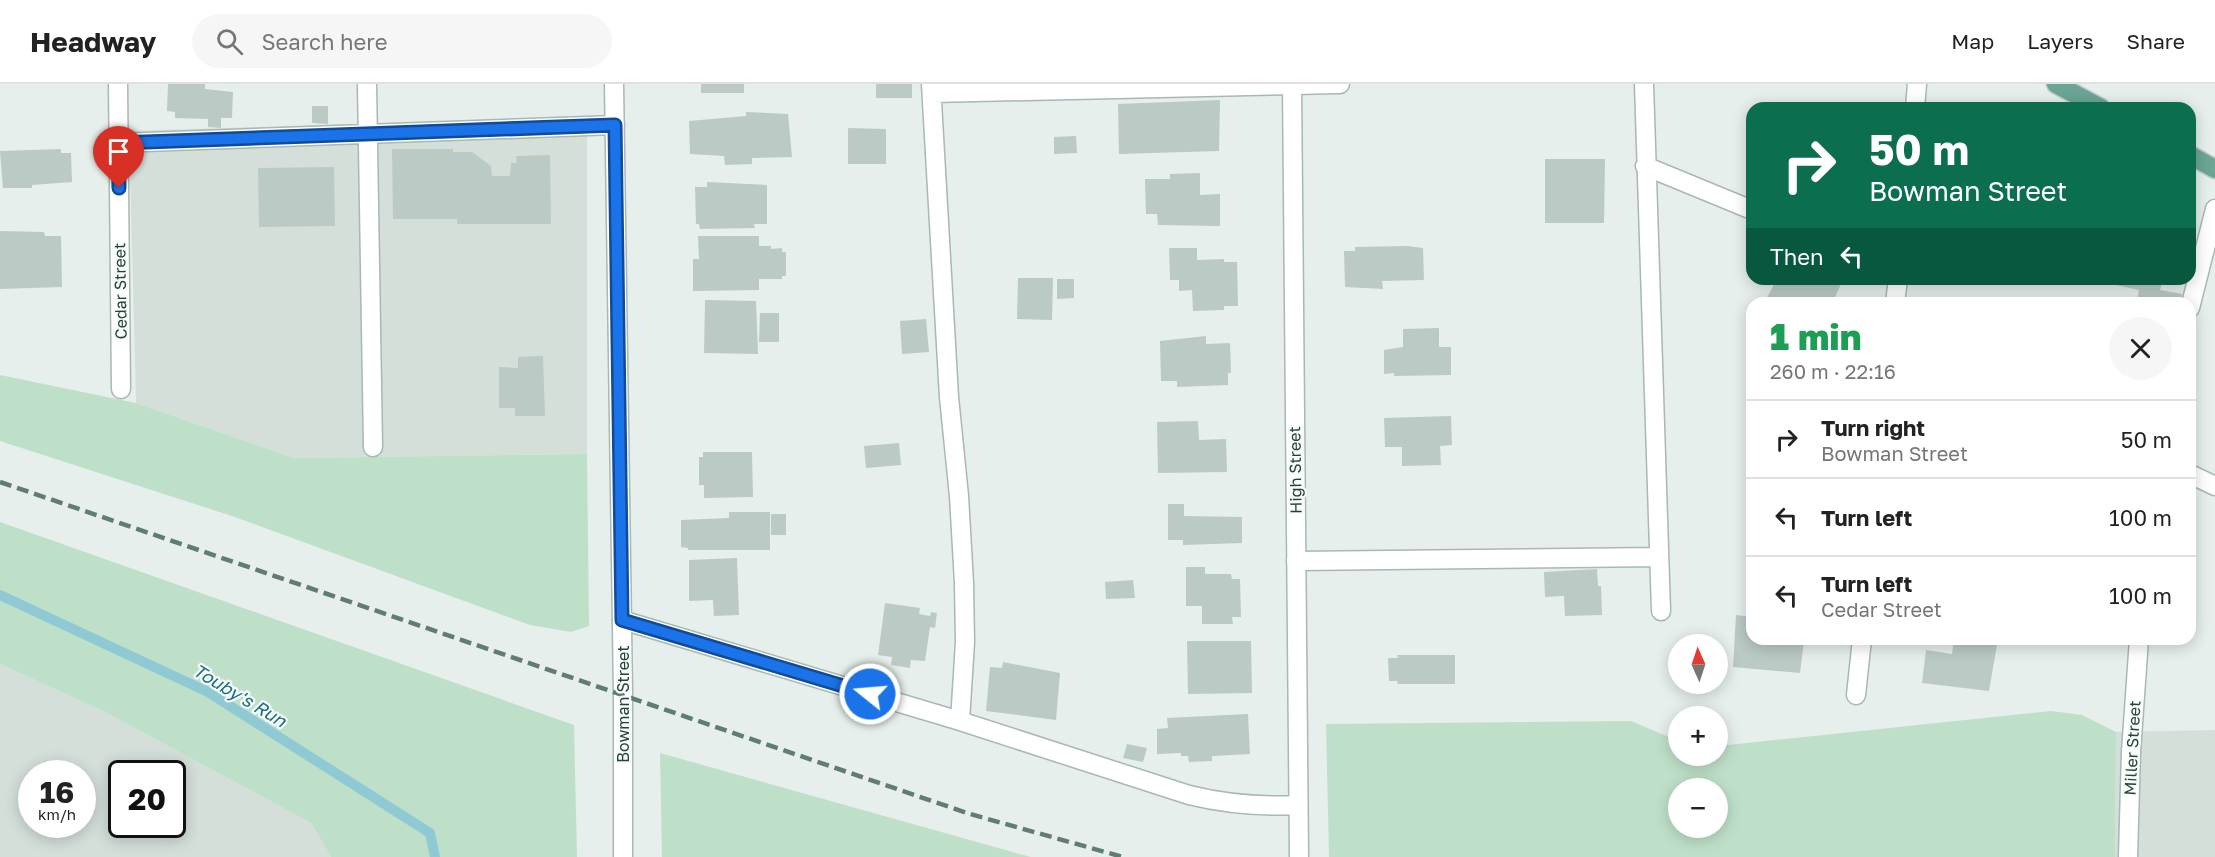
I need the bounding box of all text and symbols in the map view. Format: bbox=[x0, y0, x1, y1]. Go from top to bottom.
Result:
search box bbox=[192, 14, 612, 68]
text: Headway bbox=[30, 25, 156, 58]
icon: search bbox=[213, 25, 246, 58]
text: Search here bbox=[261, 28, 387, 55]
text: Map bbox=[1951, 28, 1994, 54]
text: Layers bbox=[2027, 28, 2094, 54]
text: Share bbox=[2127, 28, 2185, 54]
text: 50 m bbox=[1869, 124, 1969, 174]
pin bbox=[93, 126, 144, 188]
icon: right bbox=[1770, 126, 1848, 204]
icon: arrive bbox=[102, 135, 135, 168]
text: Bowman Street bbox=[1869, 175, 2067, 207]
icon: left bbox=[1835, 240, 1868, 273]
street label: Cedar Street bbox=[109, 243, 131, 339]
text: Then bbox=[1770, 243, 1823, 270]
text: 1 min bbox=[1770, 315, 1861, 358]
button: close bbox=[2109, 317, 2172, 380]
text: 260 m · 22:16 bbox=[1770, 359, 1896, 383]
text: Turn right bbox=[1821, 414, 1925, 441]
icon: right bbox=[1770, 423, 1803, 456]
street label: High Street bbox=[1284, 426, 1306, 514]
text: 50 m bbox=[2121, 426, 2172, 453]
text: Bowman Street bbox=[1821, 441, 1968, 465]
icon: left bbox=[1770, 501, 1803, 534]
text: Turn left bbox=[1821, 504, 1912, 531]
text: 100 m bbox=[2109, 504, 2172, 531]
text: Turn left bbox=[1821, 570, 1912, 597]
icon: left bbox=[1770, 579, 1803, 612]
text: 100 m bbox=[2109, 582, 2172, 609]
text: Cedar Street bbox=[1821, 597, 1942, 621]
north arrow bbox=[1668, 634, 1728, 694]
map controls bbox=[1668, 634, 1728, 838]
street label: Bowman Street bbox=[613, 645, 633, 763]
water label: Touby's Run bbox=[190, 659, 291, 732]
position arrow bbox=[838, 662, 902, 726]
street label: Miller Street bbox=[2120, 700, 2144, 796]
button: + bbox=[1668, 706, 1728, 766]
speed limit sign: 20 bbox=[108, 760, 186, 838]
text: 16 bbox=[40, 774, 74, 810]
button: − bbox=[1668, 778, 1728, 838]
text: km/h bbox=[38, 805, 76, 823]

